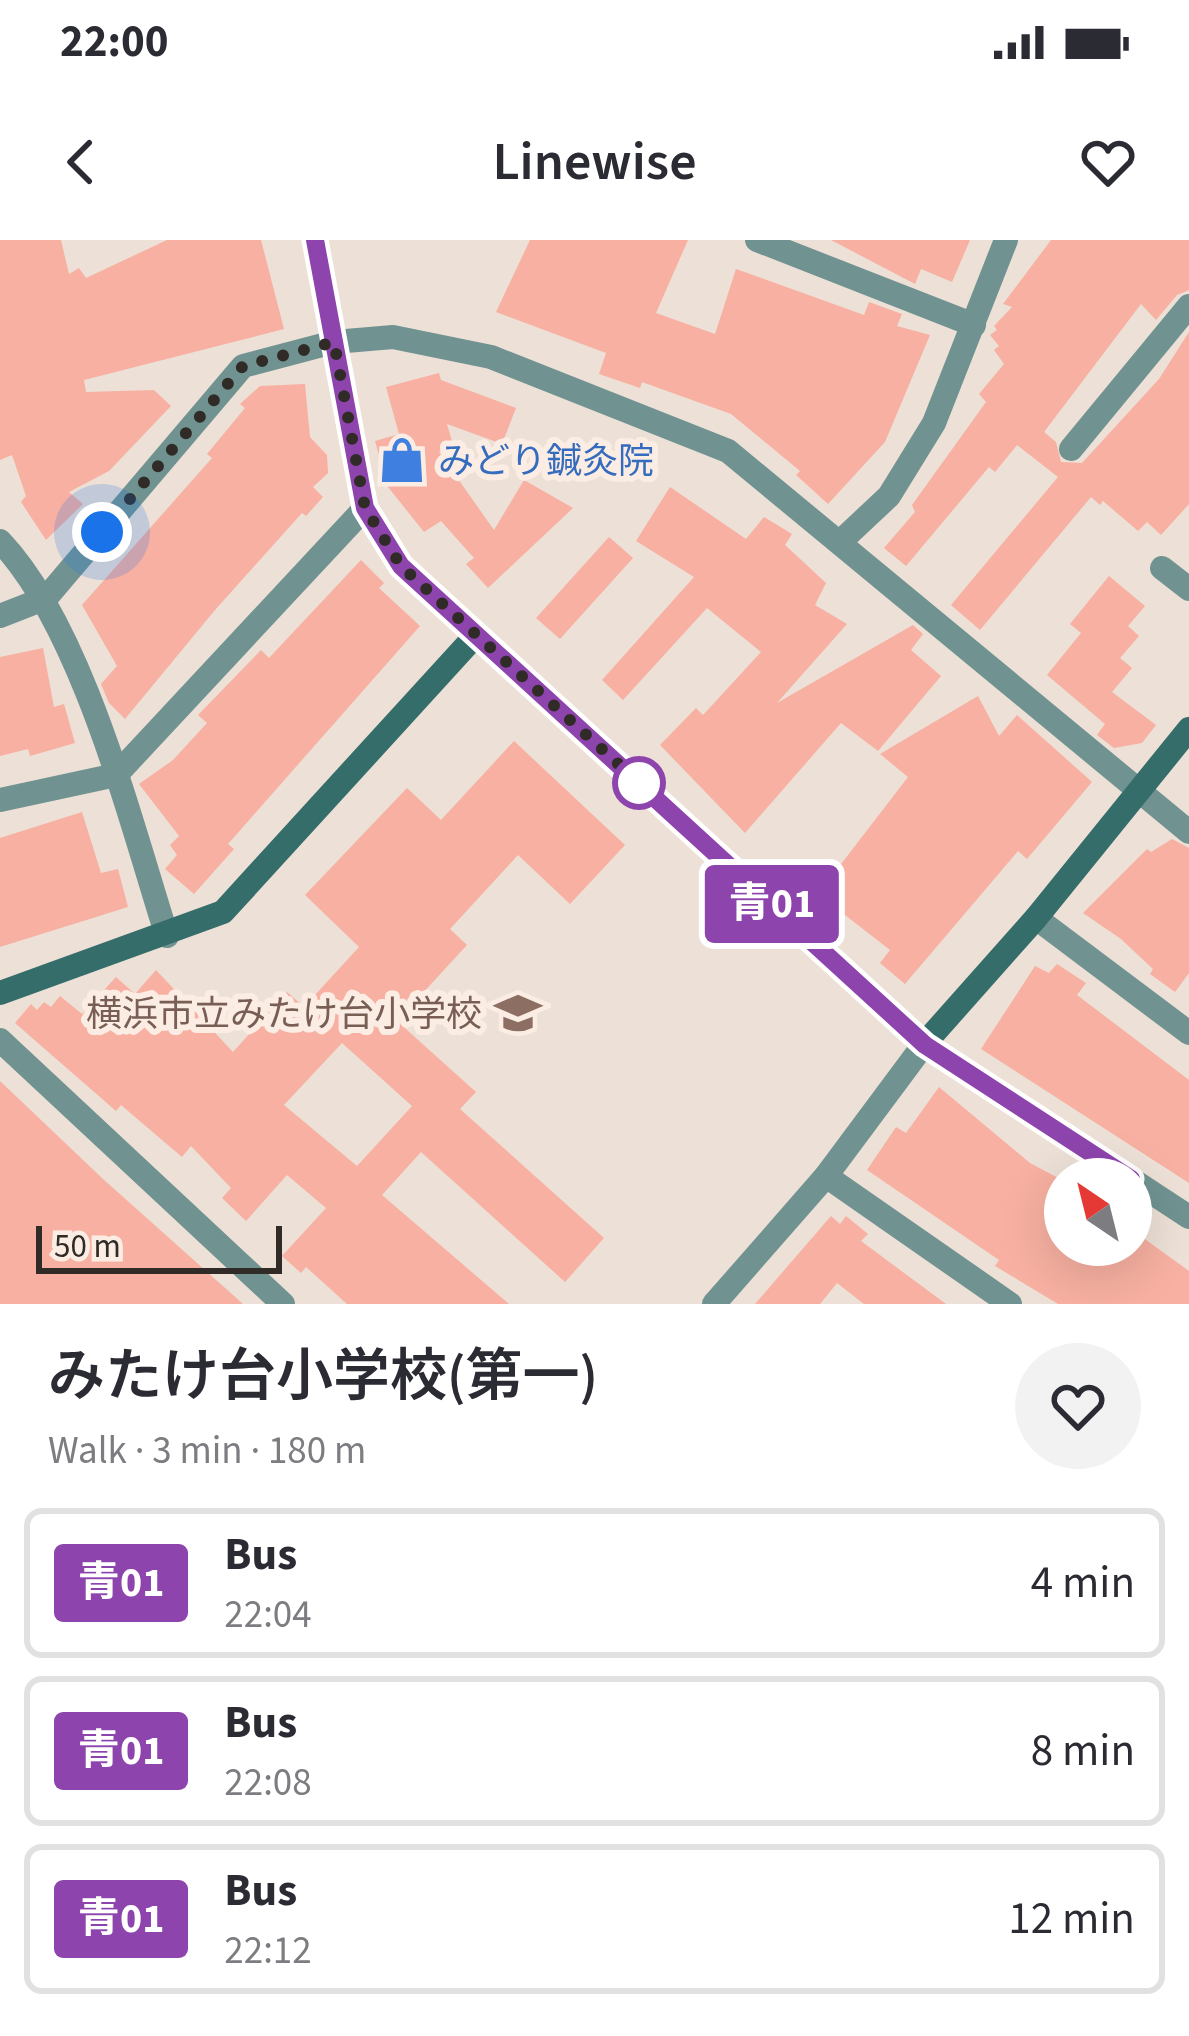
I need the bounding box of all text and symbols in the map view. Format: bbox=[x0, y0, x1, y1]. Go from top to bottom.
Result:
text: 22:00 bbox=[60, 10, 169, 74]
text: Linewise bbox=[492, 124, 697, 201]
icon: back bbox=[48, 129, 114, 195]
icon: heart bbox=[1075, 129, 1141, 195]
shop icon: みどり鍼灸院 bbox=[377, 435, 427, 485]
place label: みどり鍼灸院 bbox=[438, 436, 654, 487]
your location bbox=[72, 502, 132, 562]
unlabelled marker bbox=[614, 758, 664, 808]
line badge: 青01 bbox=[703, 865, 841, 943]
text: 青01 bbox=[729, 874, 815, 934]
school or university icon: 横浜市立みたけ台小学校 bbox=[493, 988, 543, 1038]
place label: 横浜市立みたけ台小学校 bbox=[86, 989, 482, 1040]
north arrow bbox=[1044, 1158, 1152, 1266]
map controls bbox=[1044, 1158, 1152, 1266]
scale bar bbox=[36, 1220, 282, 1273]
text: 50 m bbox=[54, 1223, 121, 1270]
text: みたけ台小学校(第一) bbox=[48, 1337, 598, 1418]
button: heart bbox=[1015, 1343, 1141, 1469]
text: Walk · 3 min · 180 m bbox=[48, 1423, 366, 1479]
text: Bus bbox=[224, 1523, 297, 1587]
text: 4 min bbox=[1031, 1551, 1135, 1615]
text: 青01 bbox=[78, 1553, 164, 1613]
text: 22:04 bbox=[224, 1587, 312, 1643]
text: Bus bbox=[224, 1691, 297, 1755]
text: 8 min bbox=[1031, 1719, 1135, 1783]
text: 青01 bbox=[78, 1721, 164, 1781]
text: 22:08 bbox=[224, 1755, 312, 1811]
text: Bus bbox=[224, 1859, 297, 1923]
text: 12 min bbox=[1008, 1887, 1135, 1951]
text: 青01 bbox=[78, 1889, 164, 1949]
text: 22:12 bbox=[224, 1923, 312, 1979]

